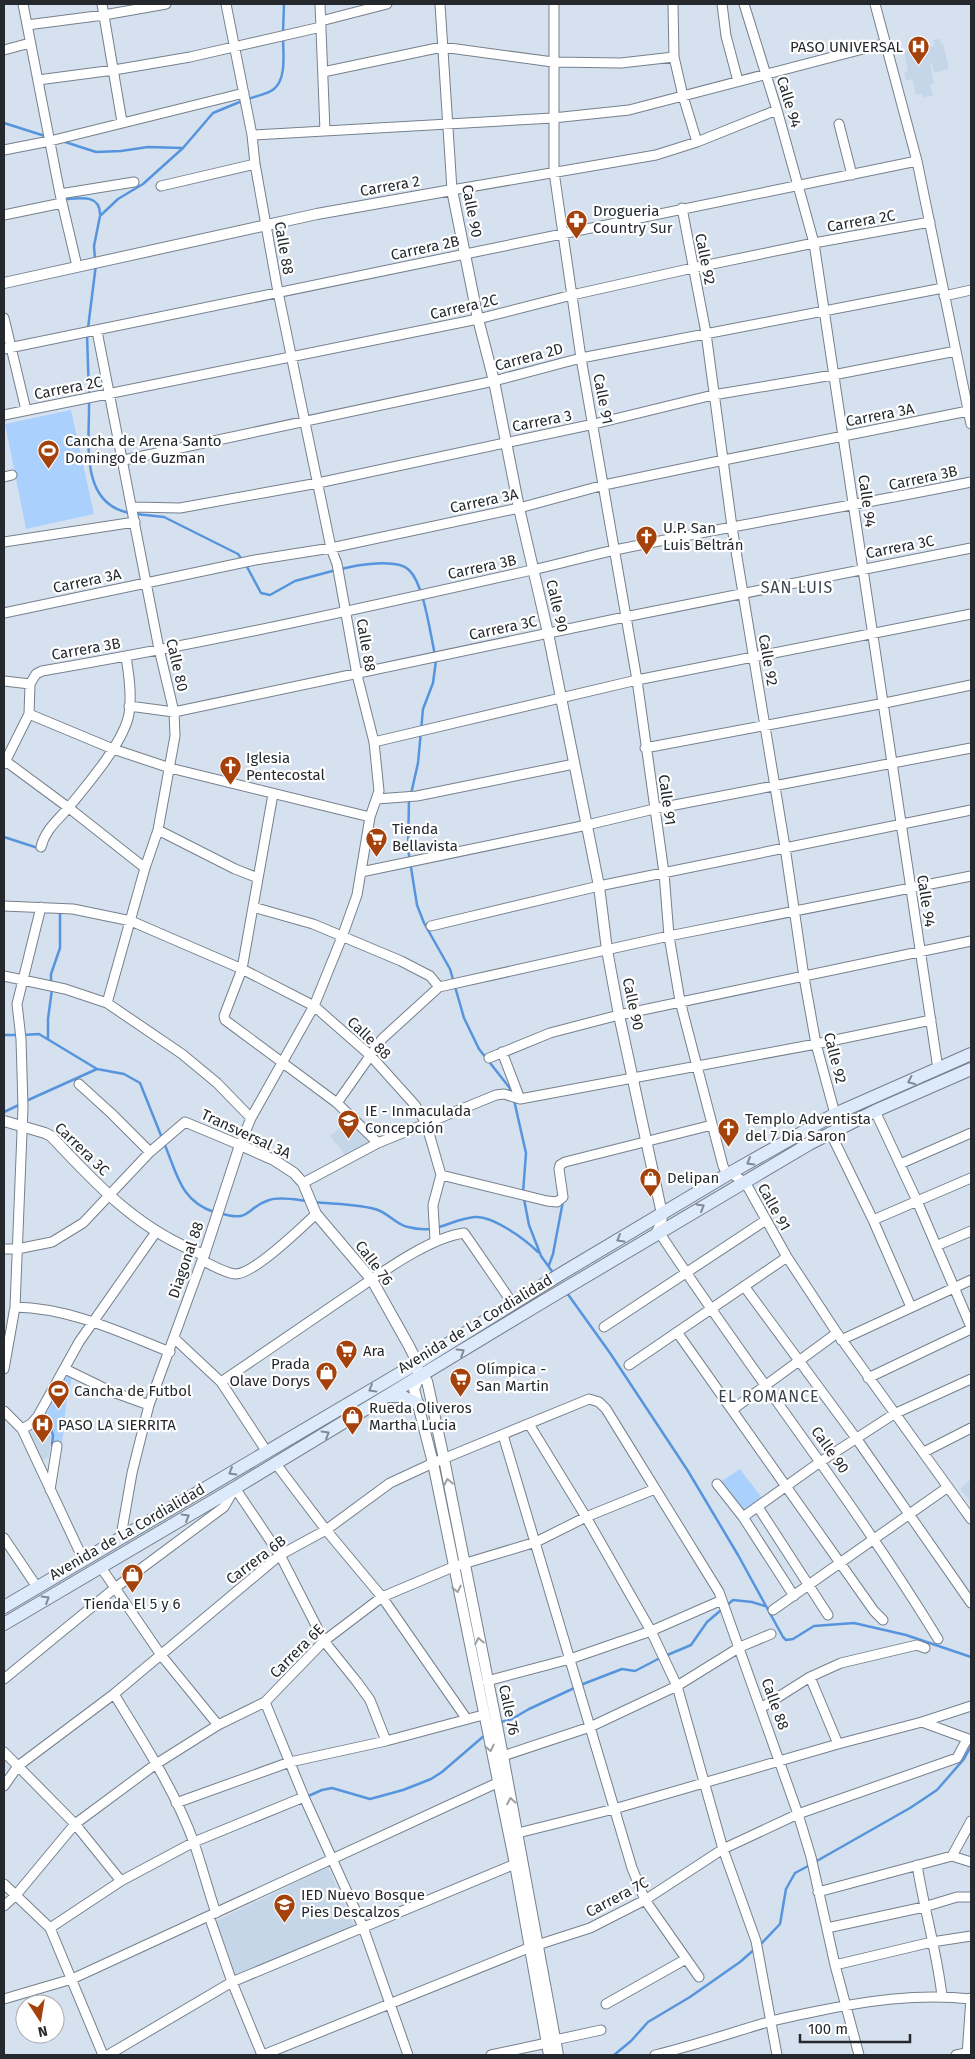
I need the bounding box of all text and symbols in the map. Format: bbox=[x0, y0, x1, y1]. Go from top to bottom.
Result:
hospital icon: PASO UNIVERSAL bbox=[907, 35, 931, 66]
place label: PASO UNIVERSAL bbox=[790, 38, 904, 56]
street label: Calle 94 bbox=[773, 74, 805, 130]
street label: Carrera 2 bbox=[359, 172, 421, 200]
street label: Calle 90 bbox=[458, 183, 486, 239]
place label: Drogueria Country Sur bbox=[593, 202, 673, 237]
street label: Carrera 2C bbox=[826, 206, 897, 236]
pharmacy icon: Drogueria Country Sur bbox=[565, 208, 589, 239]
street label: Calle 88 bbox=[270, 220, 298, 276]
street label: Carrera 2B bbox=[389, 232, 461, 264]
street label: Calle 92 bbox=[691, 232, 719, 286]
street label: Carrera 2C bbox=[428, 290, 500, 324]
street label: Carrera 2D bbox=[493, 339, 565, 375]
street label: Carrera 2C bbox=[33, 372, 104, 403]
street label: Calle 91 bbox=[589, 372, 617, 426]
street label: Carrera 3A bbox=[844, 399, 916, 430]
street label: Carrera 3 bbox=[511, 406, 573, 436]
place label: Cancha de Arena Santo Domingo de Guzman bbox=[65, 432, 222, 467]
sports icon: Cancha de Arena Santo Domingo de Guzman bbox=[37, 438, 61, 469]
street label: Carrera 3B bbox=[887, 462, 959, 494]
street label: Calle 94 bbox=[854, 474, 880, 528]
street label: Carrera 3A bbox=[448, 485, 520, 517]
place label: U.P. San Luis Beltrán bbox=[663, 519, 744, 554]
church icon: U.P. San Luis Beltrán bbox=[635, 525, 659, 556]
street label: Carrera 3C bbox=[864, 531, 936, 562]
street label: Carrera 3B bbox=[446, 551, 518, 583]
street label: Carrera 3A bbox=[51, 565, 123, 597]
street label: Calle 90 bbox=[542, 578, 572, 634]
district label: SAN LUIS bbox=[761, 578, 833, 597]
street label: Carrera 3C bbox=[467, 612, 539, 644]
street label: Calle 88 bbox=[352, 617, 380, 673]
street label: Calle 92 bbox=[755, 633, 781, 687]
street label: Carrera 3B bbox=[50, 634, 122, 664]
street label: Calle 80 bbox=[162, 637, 192, 693]
place label: Iglesia Pentecostal bbox=[246, 749, 326, 784]
church icon: Iglesia Pentecostal bbox=[218, 755, 242, 786]
street label: Calle 91 bbox=[655, 773, 679, 827]
place label: Tienda Bellavista bbox=[392, 820, 458, 855]
supermarket icon: Tienda Bellavista bbox=[364, 826, 388, 857]
street label: Calle 94 bbox=[913, 873, 939, 929]
street label: Calle 90 bbox=[619, 976, 647, 1032]
street label: Calle 88 bbox=[343, 1013, 395, 1063]
street label: Calle 92 bbox=[820, 1031, 850, 1085]
one-way arrow bbox=[907, 1074, 916, 1085]
place label: IE - Inmaculada Concepción bbox=[365, 1102, 471, 1137]
street label: Transversal 3A bbox=[198, 1105, 294, 1163]
school or university icon: IE - Inmaculada Concepción bbox=[337, 1108, 361, 1139]
place label: Templo Adventista del 7 Dia Saron bbox=[745, 1110, 871, 1145]
church icon: Templo Adventista del 7 Dia Saron bbox=[717, 1116, 741, 1147]
street label: Carrera 3C bbox=[51, 1119, 113, 1180]
one-way arrow bbox=[747, 1156, 756, 1166]
shop icon: Delipan bbox=[639, 1166, 663, 1197]
place label: Delipan bbox=[667, 1169, 719, 1187]
street label: Calle 91 bbox=[754, 1180, 794, 1234]
one-way arrow bbox=[696, 1204, 705, 1214]
street label: Diagonal 88 bbox=[164, 1219, 208, 1301]
one-way arrow bbox=[616, 1232, 625, 1242]
street label: Calle 76 bbox=[351, 1237, 397, 1289]
street label: Avenida de La Cordialidad bbox=[395, 1271, 555, 1377]
supermarket icon: Ara bbox=[335, 1339, 359, 1370]
place label: Ara bbox=[363, 1342, 385, 1360]
one-way arrow bbox=[455, 1348, 464, 1358]
place label: Prada Olave Dorys bbox=[229, 1355, 310, 1390]
place label: Olímpica - San Martin bbox=[476, 1360, 549, 1395]
shop icon: Prada Olave Dorys bbox=[314, 1361, 338, 1392]
supermarket icon: Olímpica - San Martin bbox=[448, 1366, 472, 1397]
sports icon: Cancha de Futbol bbox=[46, 1379, 70, 1410]
place label: Cancha de Futbol bbox=[74, 1382, 192, 1400]
one-way arrow bbox=[368, 1383, 377, 1393]
district label: EL ROMANCE bbox=[718, 1387, 820, 1406]
place label: Rueda Oliveros Martha Lucia bbox=[369, 1399, 472, 1434]
shop icon: Rueda Oliveros Martha Lucia bbox=[341, 1405, 365, 1436]
hospital icon: PASO LA SIERRITA bbox=[30, 1413, 54, 1444]
place label: PASO LA SIERRITA bbox=[58, 1416, 176, 1434]
street label: Calle 90 bbox=[807, 1423, 853, 1477]
one-way arrow bbox=[320, 1430, 329, 1440]
one-way arrow bbox=[228, 1466, 237, 1476]
one-way arrow bbox=[444, 1477, 454, 1486]
street label: Avenida de La Cordialidad bbox=[46, 1480, 208, 1584]
one-way arrow bbox=[180, 1513, 189, 1523]
street label: Carrera 6B bbox=[223, 1532, 289, 1588]
shop icon: Tienda El 5 y 6 bbox=[120, 1563, 144, 1594]
one-way arrow bbox=[451, 1584, 462, 1593]
one-way arrow bbox=[40, 1595, 49, 1605]
place label: Tienda El 5 y 6 bbox=[83, 1595, 181, 1613]
street label: Carrera 6E bbox=[266, 1620, 328, 1682]
one-way arrow bbox=[475, 1637, 485, 1646]
street label: Calle 88 bbox=[757, 1676, 793, 1732]
street label: Calle 76 bbox=[495, 1683, 523, 1737]
one-way arrow bbox=[484, 1744, 495, 1752]
one-way arrow bbox=[507, 1796, 517, 1805]
street label: Carrera 7C bbox=[583, 1873, 652, 1921]
place label: IED Nuevo Bosque Pies Descalzos bbox=[301, 1886, 425, 1921]
school or university icon: IED Nuevo Bosque Pies Descalzos bbox=[273, 1892, 297, 1923]
north arrow bbox=[15, 1994, 65, 2044]
scale bar bbox=[800, 2012, 910, 2044]
text: 100 m bbox=[808, 2020, 848, 2038]
text: N bbox=[36, 2022, 49, 2041]

